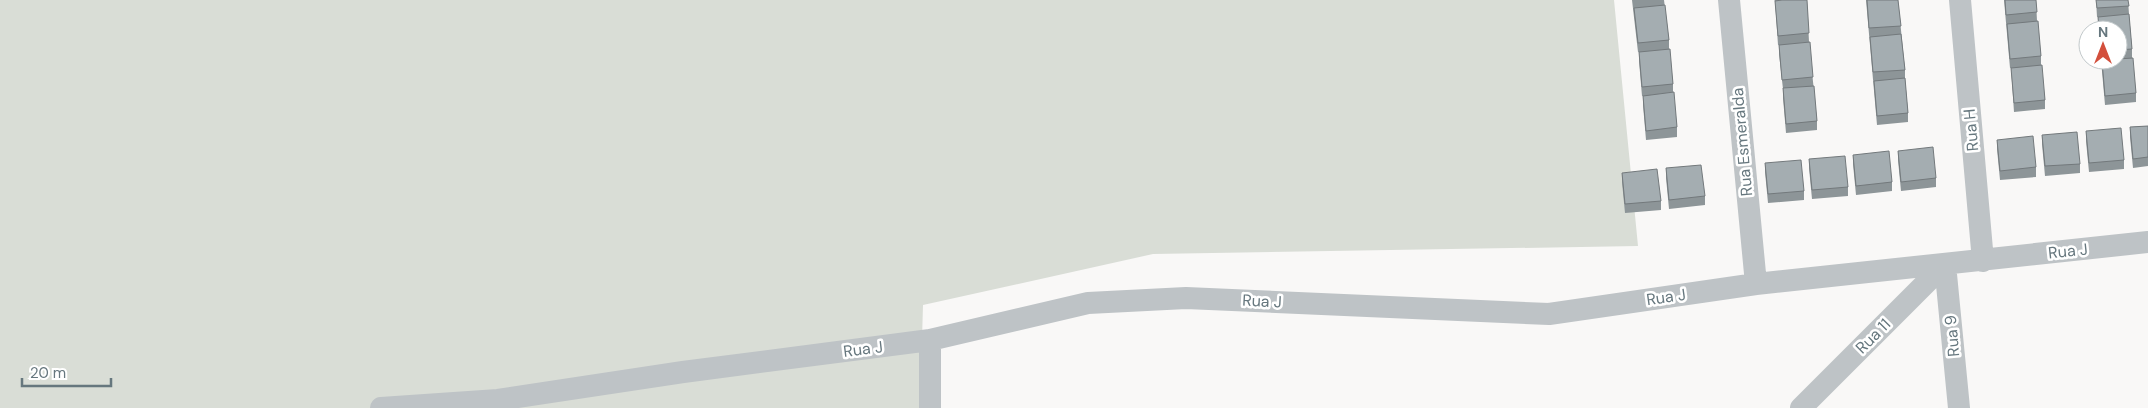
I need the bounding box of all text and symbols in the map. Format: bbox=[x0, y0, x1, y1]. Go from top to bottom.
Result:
north arrow bbox=[2078, 20, 2128, 70]
text: N bbox=[2098, 23, 2108, 41]
street label: Rua Esmeralda bbox=[1727, 87, 1757, 197]
street label: Rua H bbox=[1959, 108, 1983, 152]
street label: Rua J bbox=[2047, 238, 2089, 264]
street label: Rua J bbox=[1645, 284, 1687, 310]
street label: Rua J bbox=[1242, 289, 1282, 313]
street label: Rua 11 bbox=[1851, 314, 1895, 358]
street label: Rua 9 bbox=[1940, 314, 1964, 358]
street label: Rua J bbox=[842, 336, 884, 362]
scale bar bbox=[22, 356, 111, 388]
text: 20 m bbox=[30, 363, 66, 383]

